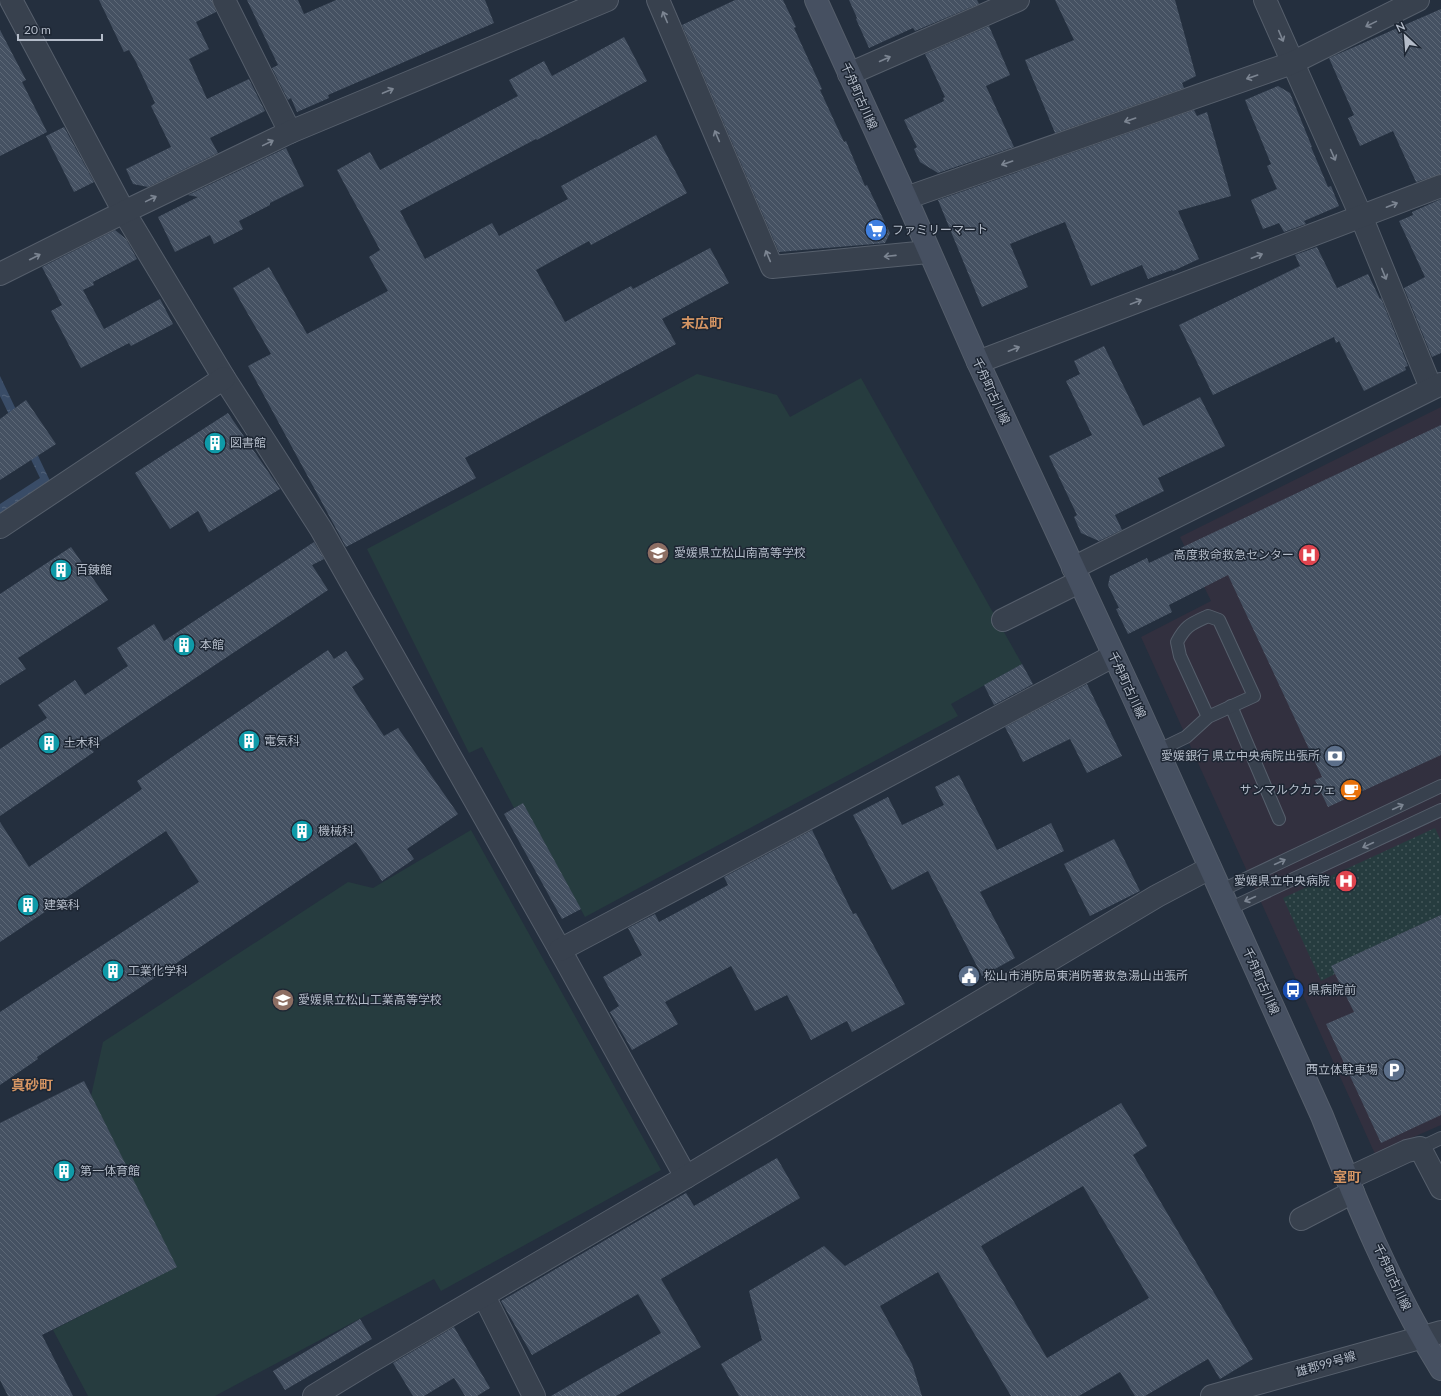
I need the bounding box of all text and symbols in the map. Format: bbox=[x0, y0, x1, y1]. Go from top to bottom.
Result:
one-way arrow bbox=[661, 11, 669, 23]
scale bar bbox=[18, 16, 102, 42]
north arrow bbox=[1385, 16, 1425, 56]
text: N bbox=[1394, 19, 1407, 34]
one-way arrow bbox=[1365, 20, 1377, 28]
text: 20 m bbox=[24, 22, 51, 37]
one-way arrow bbox=[1277, 29, 1285, 41]
one-way arrow bbox=[878, 54, 890, 62]
street label: 千舟町古川線 bbox=[838, 60, 881, 132]
one-way arrow bbox=[1247, 73, 1259, 81]
one-way arrow bbox=[381, 87, 393, 95]
one-way arrow bbox=[1124, 116, 1136, 124]
one-way arrow bbox=[712, 131, 720, 143]
one-way arrow bbox=[262, 139, 274, 146]
one-way arrow bbox=[1330, 148, 1338, 160]
one-way arrow bbox=[1001, 159, 1013, 167]
one-way arrow bbox=[145, 195, 157, 202]
one-way arrow bbox=[1385, 200, 1397, 208]
supermarket icon: ファミリーマート bbox=[863, 217, 889, 243]
place label: ファミリーマート bbox=[892, 222, 988, 237]
one-way arrow bbox=[763, 250, 771, 262]
one-way arrow bbox=[1251, 251, 1263, 259]
one-way arrow bbox=[884, 252, 897, 259]
one-way arrow bbox=[29, 253, 41, 260]
one-way arrow bbox=[1381, 268, 1389, 280]
one-way arrow bbox=[1129, 298, 1141, 306]
district label: 末広町 bbox=[681, 314, 723, 331]
one-way arrow bbox=[1008, 344, 1020, 352]
street label: 千舟町古川線 bbox=[969, 355, 1013, 427]
building icon: 図書館 bbox=[202, 430, 228, 456]
place label: 図書館 bbox=[230, 435, 266, 450]
school or university icon: 愛媛県立松山南高等学校 bbox=[645, 540, 671, 566]
hospital icon: 高度救命救急センター bbox=[1296, 542, 1322, 568]
place label: 愛媛県立松山南高等学校 bbox=[674, 545, 806, 560]
place label: 高度救命救急センター bbox=[1174, 547, 1294, 562]
building icon: 百錬館 bbox=[48, 557, 74, 583]
place label: 百錬館 bbox=[76, 562, 112, 577]
building icon: 本館 bbox=[171, 632, 197, 658]
place label: 本館 bbox=[200, 637, 224, 652]
street label: 千舟町古川線 bbox=[1105, 649, 1149, 721]
building icon: 電気科 bbox=[236, 728, 262, 754]
building icon: 土木科 bbox=[36, 730, 62, 756]
place label: 電気科 bbox=[264, 733, 300, 748]
place label: 土木科 bbox=[64, 735, 100, 750]
bank icon: 愛媛銀行 県立中央病院出張所 bbox=[1322, 743, 1348, 769]
place label: 愛媛銀行 県立中央病院出張所 bbox=[1161, 748, 1320, 763]
cafe icon: サンマルクカフェ bbox=[1338, 777, 1364, 803]
place label: サンマルクカフェ bbox=[1240, 782, 1336, 797]
one-way arrow bbox=[1392, 803, 1404, 810]
building icon: 機械科 bbox=[289, 818, 315, 844]
place label: 機械科 bbox=[318, 823, 354, 838]
one-way arrow bbox=[1362, 842, 1374, 849]
one-way arrow bbox=[1274, 858, 1286, 865]
hospital icon: 愛媛県立中央病院 bbox=[1333, 868, 1359, 894]
place label: 愛媛県立中央病院 bbox=[1234, 873, 1330, 888]
building icon: 建築科 bbox=[15, 892, 41, 918]
one-way arrow bbox=[1244, 896, 1256, 904]
place label: 建築科 bbox=[44, 897, 80, 912]
street label: 千舟町古川線 bbox=[1240, 945, 1283, 1017]
building icon: 工業化学科 bbox=[100, 958, 126, 984]
place label: 工業化学科 bbox=[128, 963, 188, 978]
public building icon: 松山市消防局東消防署救急湯山出張所 bbox=[956, 963, 982, 989]
place label: 松山市消防局東消防署救急湯山出張所 bbox=[984, 968, 1188, 983]
bus stop icon: 県病院前 bbox=[1280, 977, 1306, 1003]
place label: 県病院前 bbox=[1308, 982, 1356, 997]
school or university icon: 愛媛県立松山工業高等学校 bbox=[270, 987, 296, 1013]
place label: 愛媛県立松山工業高等学校 bbox=[298, 992, 442, 1007]
parking icon: 西立体駐車場 bbox=[1381, 1057, 1407, 1083]
place label: 西立体駐車場 bbox=[1306, 1062, 1378, 1077]
district label: 真砂町 bbox=[11, 1076, 53, 1093]
building icon: 第一体育館 bbox=[51, 1158, 77, 1184]
place label: 第一体育館 bbox=[80, 1163, 140, 1178]
district label: 室町 bbox=[1333, 1168, 1361, 1185]
street label: 千舟町古川線 bbox=[1370, 1241, 1414, 1313]
street label: 雄郡99号線 bbox=[1294, 1348, 1358, 1379]

